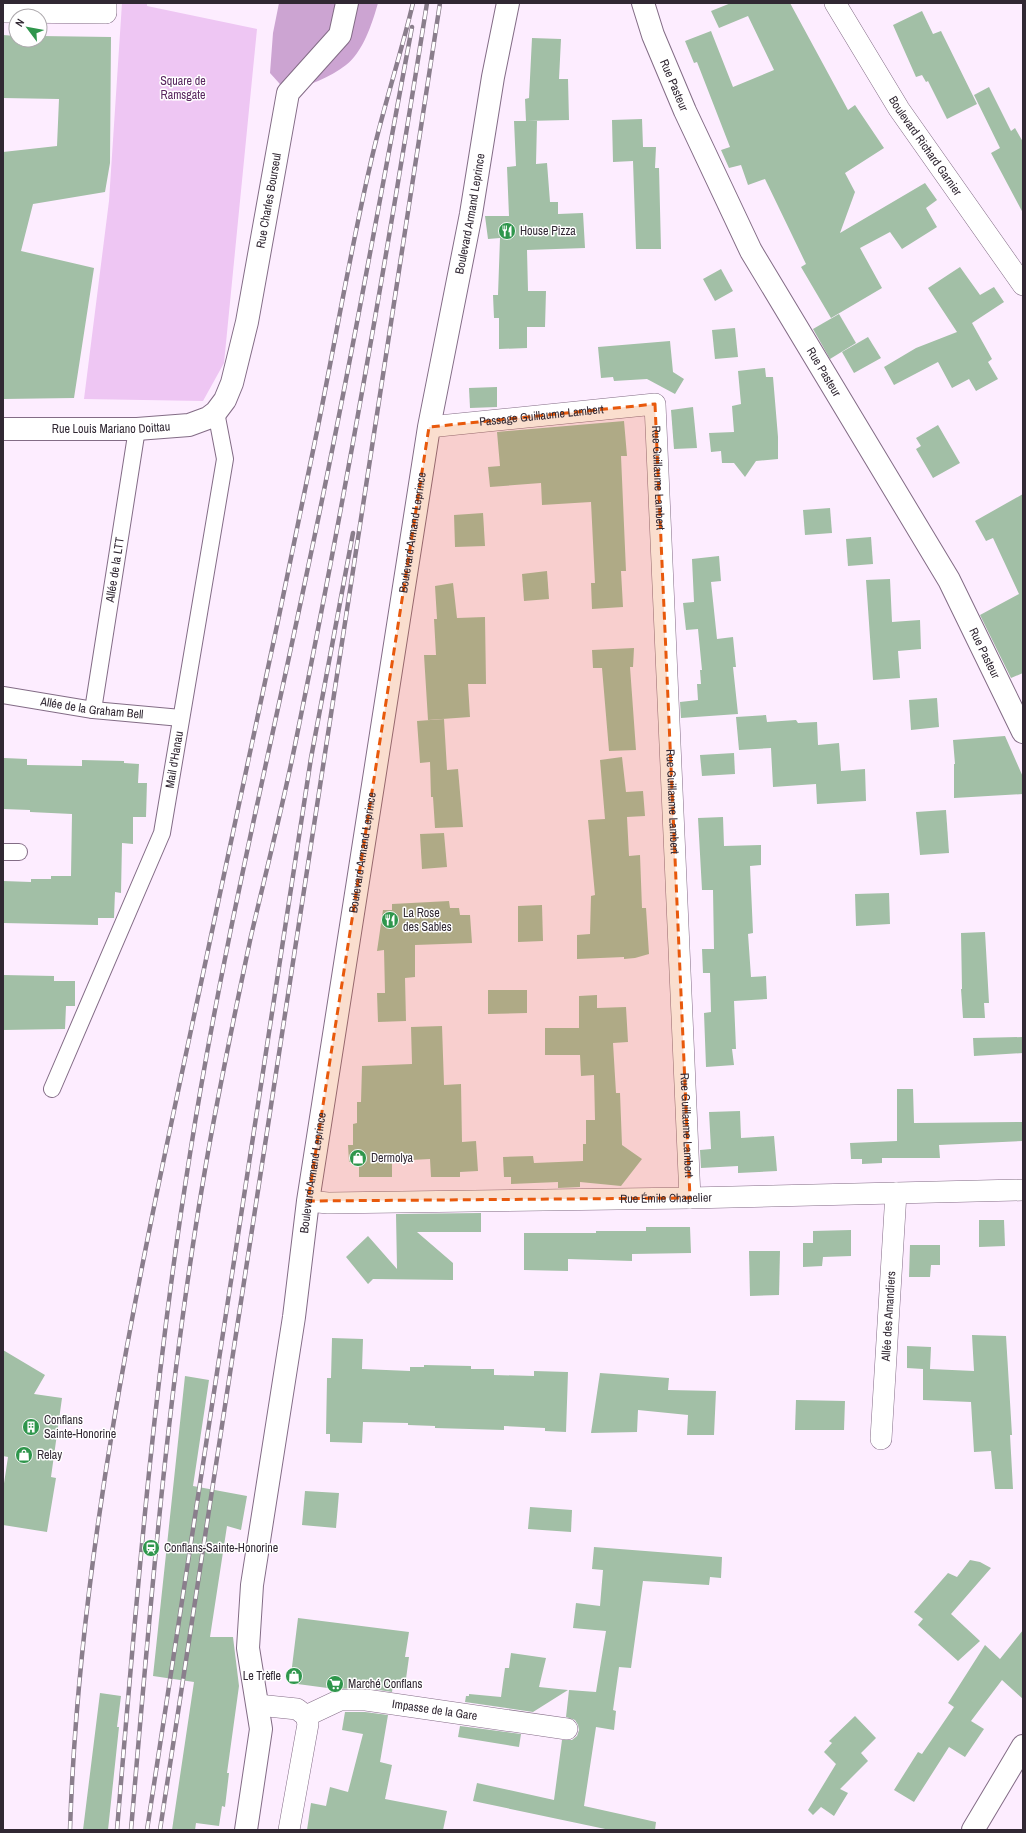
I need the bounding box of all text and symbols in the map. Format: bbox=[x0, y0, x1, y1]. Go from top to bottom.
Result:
north arrow bbox=[8, 8, 48, 48]
text: N bbox=[12, 16, 27, 29]
street label: Rue Pasteur bbox=[656, 57, 692, 114]
park label: Square de Ramsgate bbox=[160, 73, 206, 103]
street label: Boulevard Richard Garnier bbox=[885, 93, 966, 199]
street label: Rue Charles Bourseul bbox=[252, 152, 285, 249]
street label: Boulevard Armand Leprince bbox=[451, 152, 489, 275]
restaurant icon: House Pizza bbox=[497, 221, 517, 241]
place label: House Pizza bbox=[520, 223, 576, 239]
street label: Rue Pasteur bbox=[803, 344, 845, 400]
street label: Passage Guillaume Lambert bbox=[478, 401, 605, 430]
street label: Rue Louis Mariano Doittau bbox=[52, 418, 171, 437]
street label: Rue Guillaume Lambert bbox=[648, 425, 669, 531]
street label: Boulevard Armand Leprince bbox=[395, 471, 430, 594]
street label: Allée de la LTT bbox=[102, 536, 128, 604]
street label: Rue Pasteur bbox=[965, 625, 1004, 682]
street label: Allée de la Graham Bell bbox=[38, 693, 144, 723]
street label: Mail d'Hanau bbox=[162, 730, 187, 789]
street label: Rue Guillaume Lambert bbox=[662, 749, 683, 854]
street label: Boulevard Armand Leprince bbox=[345, 791, 380, 914]
place label: La Rose des Sables bbox=[403, 905, 452, 935]
restaurant icon: La Rose des Sables bbox=[380, 910, 400, 930]
street label: Rue Guillaume Lambert bbox=[676, 1072, 697, 1178]
street label: Boulevard Armand Leprince bbox=[296, 1111, 330, 1234]
shop icon: Dermolya bbox=[348, 1148, 368, 1168]
place label: Dermolya bbox=[371, 1150, 414, 1166]
street label: Rue Émile Chapelier bbox=[620, 1189, 713, 1207]
street label: Allée des Amandiers bbox=[878, 1271, 899, 1363]
place label: Conflans Sainte-Honorine bbox=[44, 1412, 116, 1442]
building icon: Conflans Sainte-Honorine bbox=[21, 1417, 41, 1437]
shop icon: Relay bbox=[14, 1445, 34, 1465]
place label: Relay bbox=[37, 1447, 62, 1463]
station icon: Conflans-Sainte-Honorine bbox=[141, 1538, 161, 1558]
place label: Conflans-Sainte-Honorine bbox=[164, 1540, 278, 1556]
shop icon: Le Trèfle bbox=[284, 1666, 304, 1686]
place label: Le Trèfle bbox=[243, 1668, 281, 1684]
supermarket icon: Marché Conflans bbox=[325, 1674, 345, 1694]
place label: Marché Conflans bbox=[348, 1676, 422, 1692]
street label: Impasse de la Gare bbox=[391, 1696, 478, 1724]

